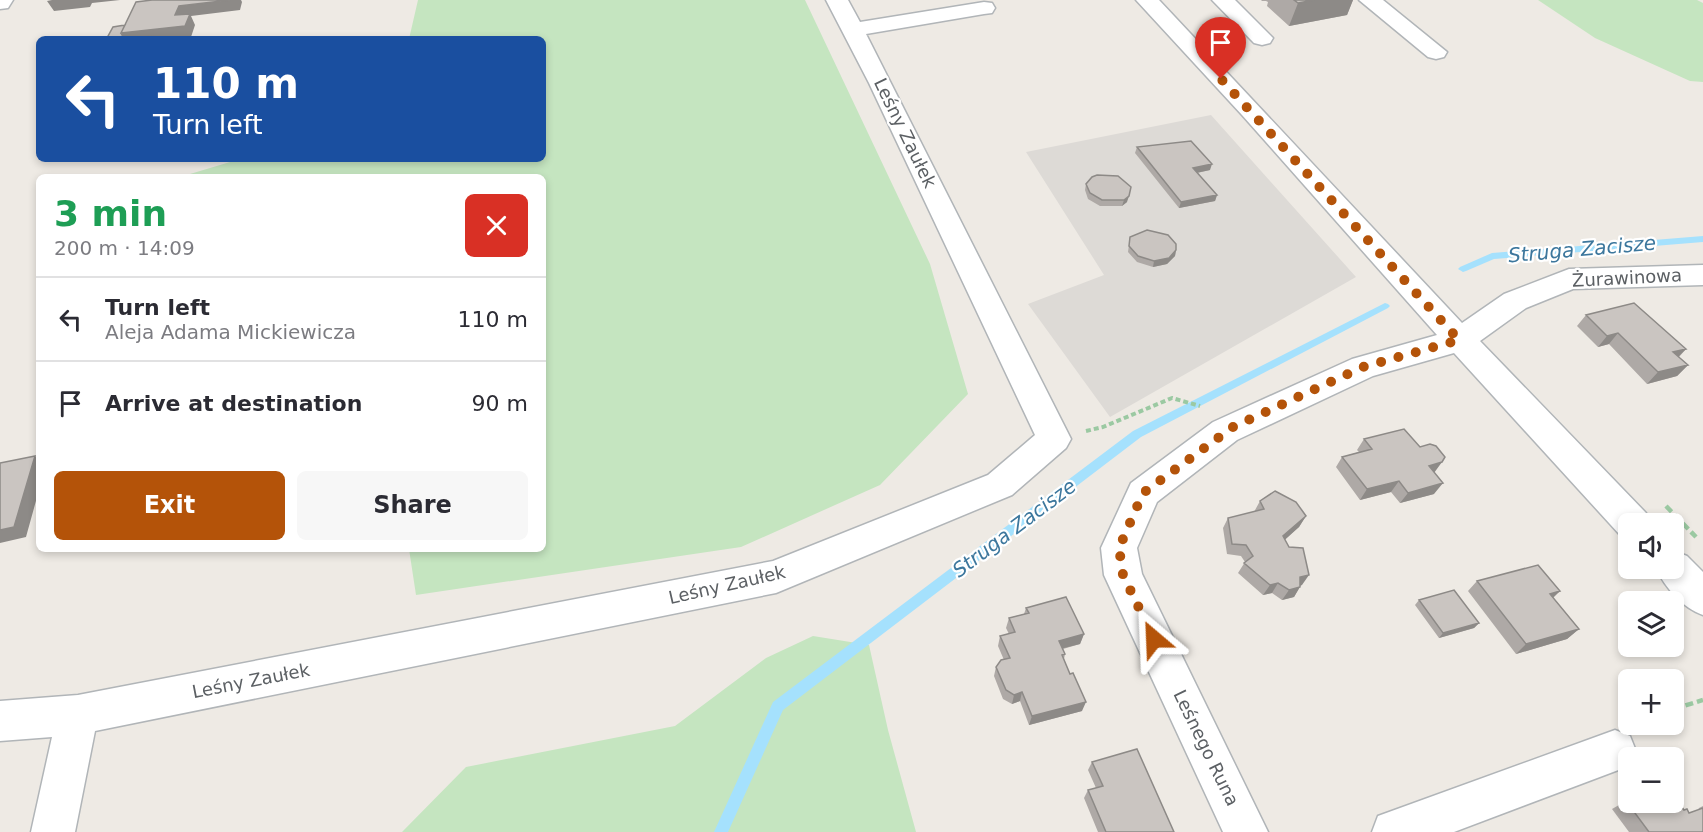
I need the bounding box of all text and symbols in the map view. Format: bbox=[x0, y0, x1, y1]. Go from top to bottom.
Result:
pin bbox=[1195, 17, 1246, 79]
icon: arrive bbox=[1204, 26, 1237, 59]
text: 110 m bbox=[153, 59, 299, 108]
icon: left bbox=[54, 60, 132, 138]
street label: Leśny Zaułek bbox=[870, 75, 941, 192]
text: Turn left bbox=[153, 109, 263, 140]
text: 3 min bbox=[54, 193, 167, 234]
button: close bbox=[465, 194, 528, 257]
water label: Struga Zacisze bbox=[1507, 231, 1657, 267]
text: 200 m · 14:09 bbox=[54, 236, 195, 260]
street label: Żurawinowa bbox=[1571, 264, 1682, 291]
text: Turn left bbox=[105, 295, 210, 320]
icon: left bbox=[54, 303, 87, 336]
text: 110 m bbox=[458, 307, 528, 332]
text: Aleja Adama Mickiewicza bbox=[105, 320, 356, 344]
icon: arrive bbox=[54, 387, 87, 420]
text: Arrive at destination bbox=[105, 391, 362, 416]
text: 90 m bbox=[472, 391, 528, 416]
button: Exit bbox=[54, 471, 285, 540]
button: Share bbox=[297, 471, 528, 540]
water label: Struga Zacisze bbox=[947, 474, 1081, 582]
map controls bbox=[1618, 513, 1684, 813]
button: sound bbox=[1618, 513, 1684, 579]
street label: Leśny Zaułek bbox=[666, 561, 788, 608]
button: layers bbox=[1618, 591, 1684, 657]
position arrow bbox=[1122, 607, 1186, 671]
street label: Leśny Zaułek bbox=[190, 659, 312, 702]
button: + bbox=[1618, 669, 1684, 735]
street label: Leśnego Runa bbox=[1169, 686, 1244, 809]
button: − bbox=[1618, 747, 1684, 813]

